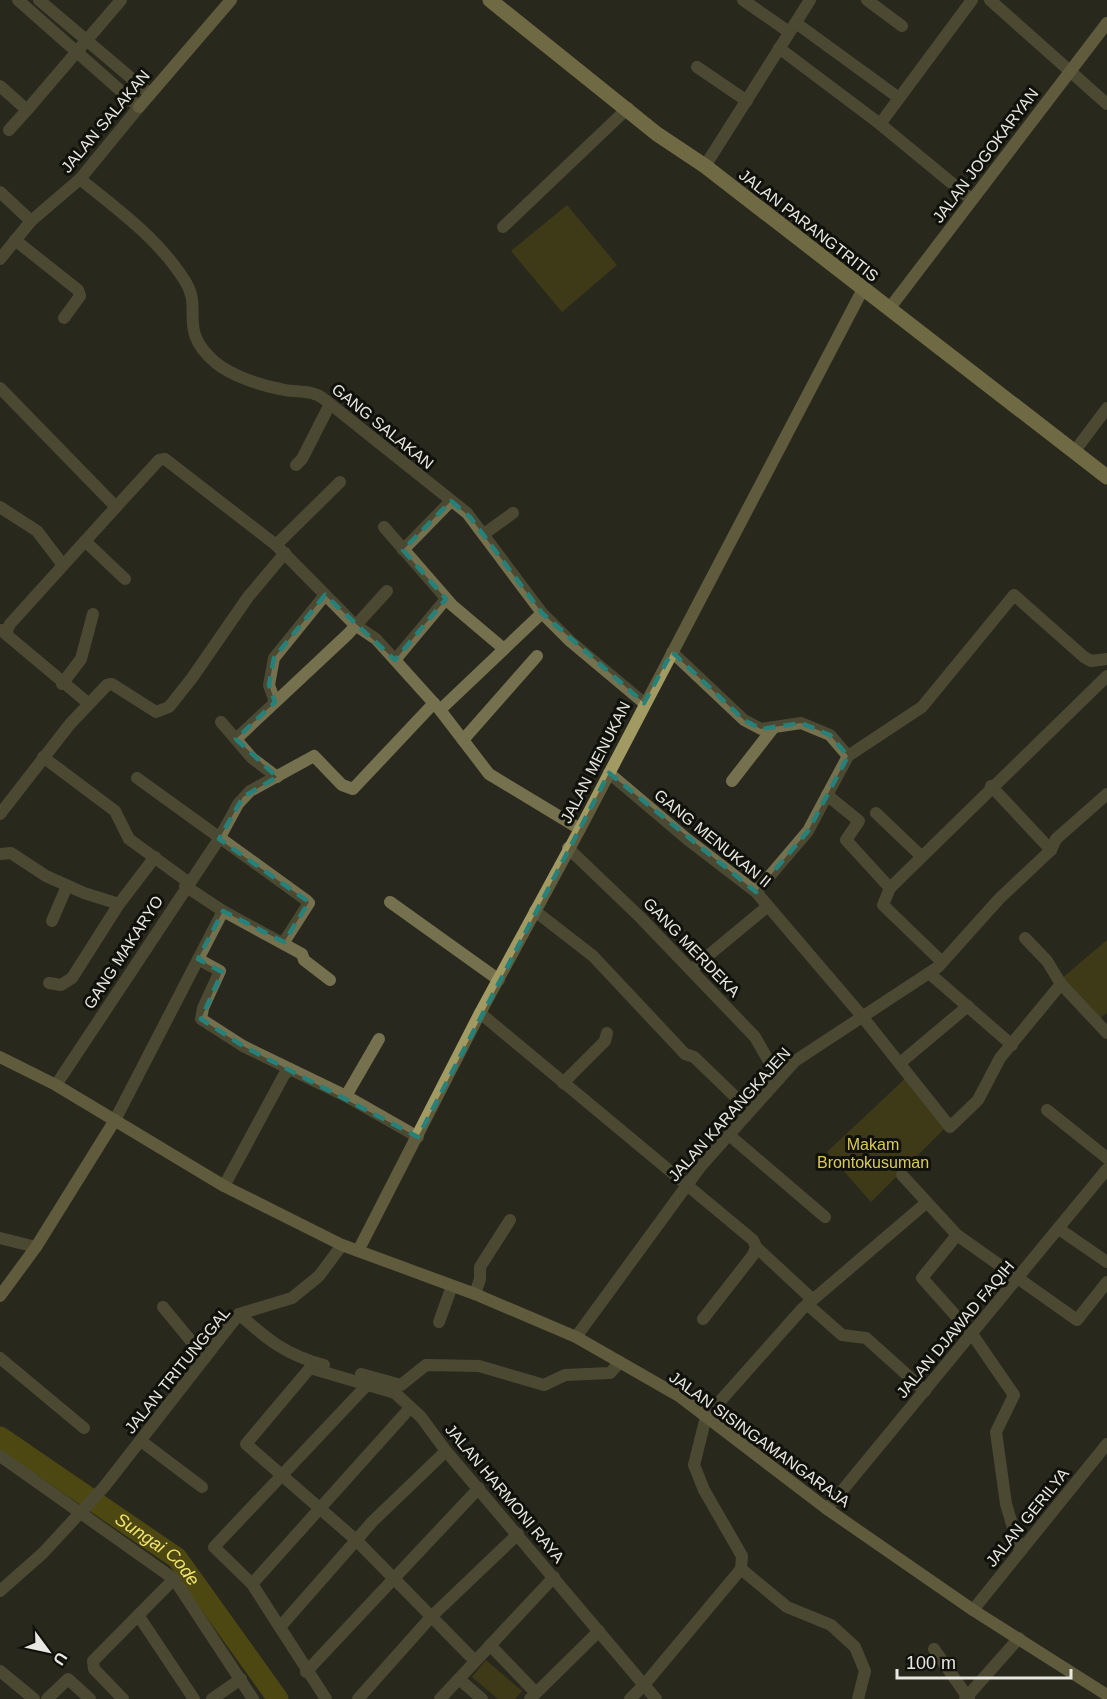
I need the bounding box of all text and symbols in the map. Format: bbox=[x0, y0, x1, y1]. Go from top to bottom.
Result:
street label: JALAN SALAKAN bbox=[58, 67, 153, 176]
street label: JALAN JOGOKARYAN bbox=[929, 85, 1042, 226]
street label: JALAN PARANGTRITIS bbox=[736, 166, 881, 285]
street label: GANG SALAKAN bbox=[329, 380, 437, 472]
street label: JALAN MENUKAN bbox=[557, 699, 633, 826]
street label: GANG MENUKAN II bbox=[651, 786, 774, 891]
street label: GANG MAKARYO bbox=[81, 893, 166, 1012]
street label: GANG MERDEKA bbox=[640, 894, 743, 1000]
street label: JALAN KARANGKAJEN bbox=[665, 1044, 794, 1184]
park label: Makam Brontokusuman bbox=[817, 1136, 929, 1171]
street label: JALAN DJAWAD FAQIH bbox=[893, 1258, 1018, 1401]
street label: JALAN TRITUNGGAL bbox=[121, 1304, 233, 1437]
street label: JALAN SISINGAMANGARAJA bbox=[666, 1368, 853, 1511]
street label: JALAN HARMONI RAYA bbox=[442, 1421, 568, 1566]
street label: JALAN GERILYA bbox=[983, 1465, 1072, 1570]
water label: Sungai Code bbox=[112, 1509, 204, 1590]
north arrow bbox=[18, 1621, 78, 1681]
scale bar bbox=[897, 1642, 1071, 1680]
text: U bbox=[50, 1649, 70, 1668]
text: 100 m bbox=[906, 1653, 956, 1673]

